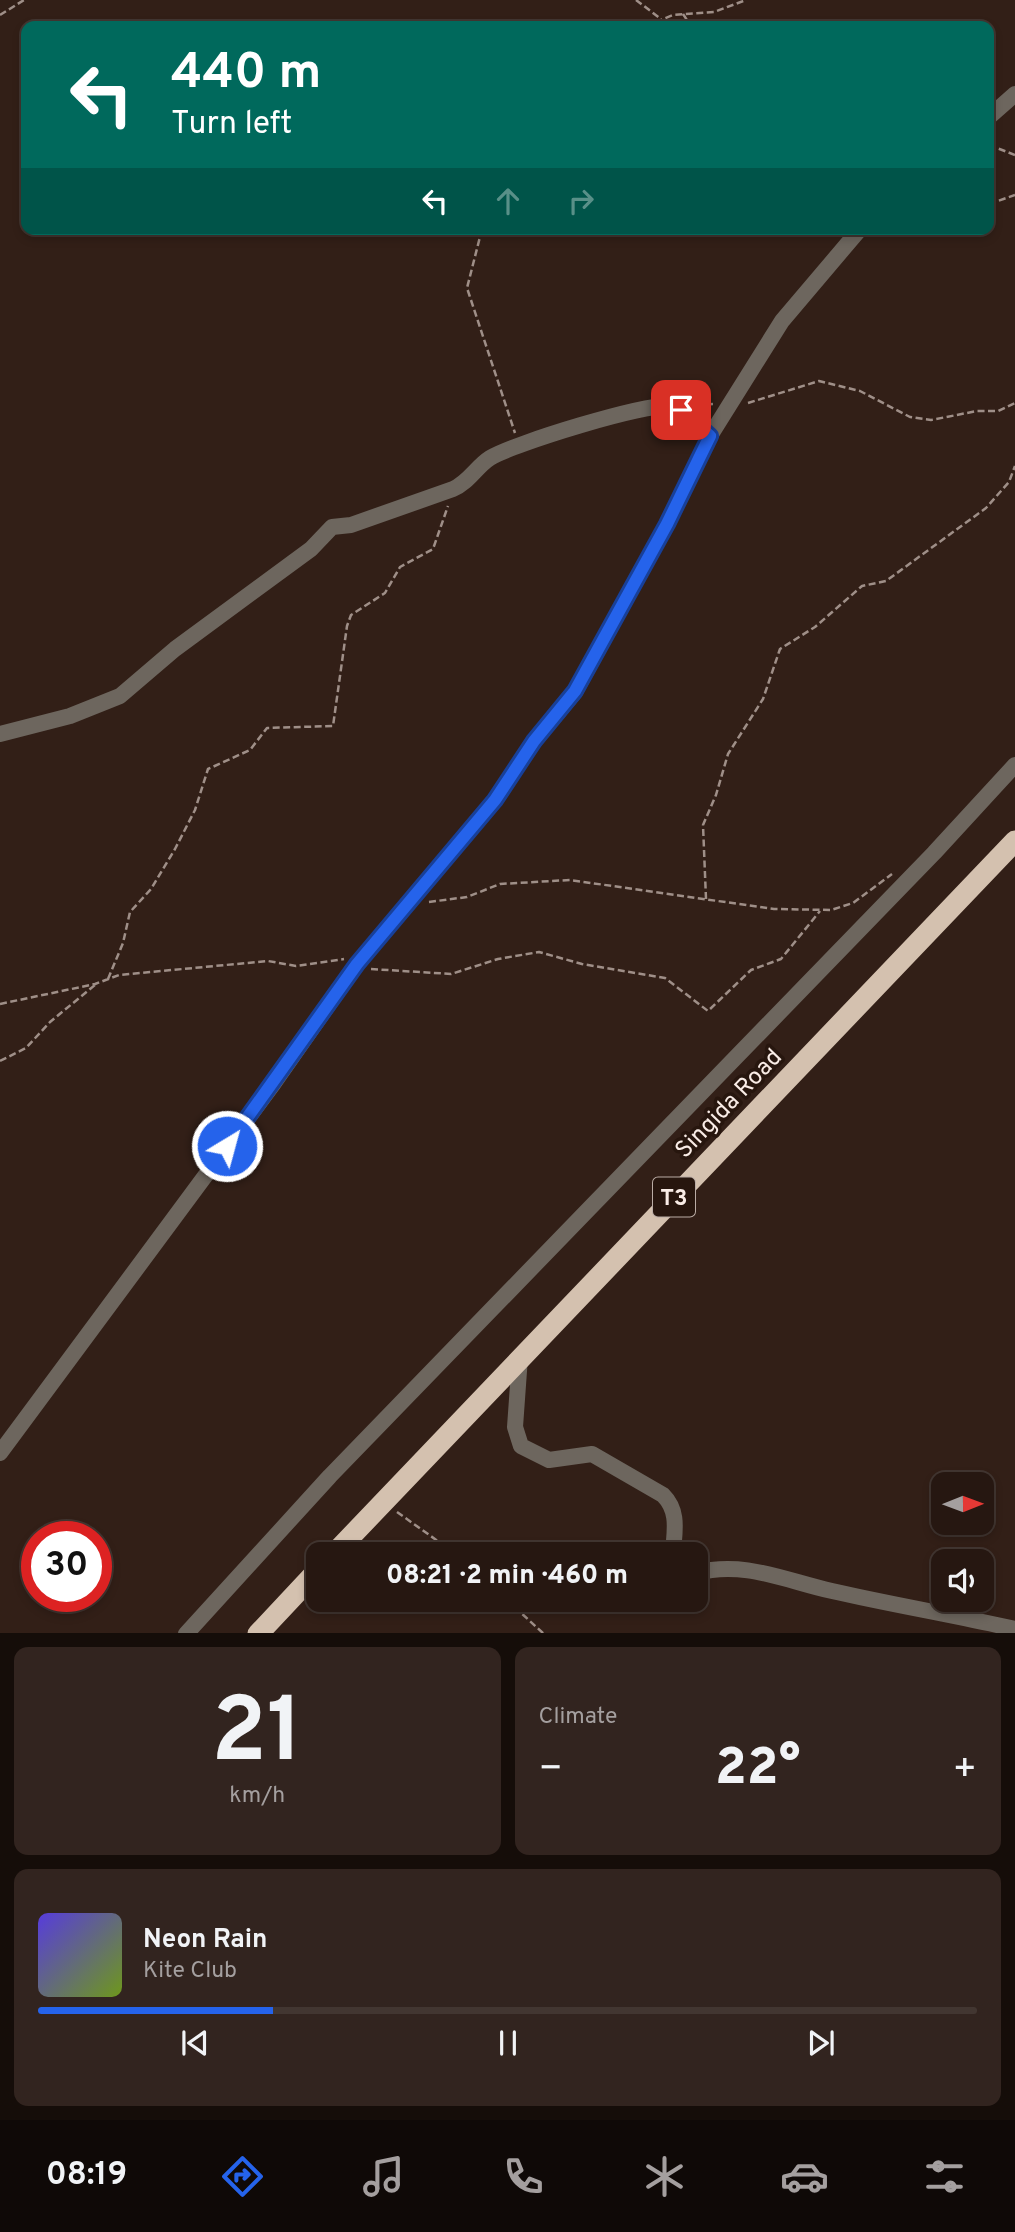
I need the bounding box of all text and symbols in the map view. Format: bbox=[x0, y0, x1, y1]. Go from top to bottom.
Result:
text: 440 m bbox=[171, 44, 321, 106]
icon: left bbox=[56, 49, 147, 140]
text: Turn left bbox=[171, 105, 292, 145]
icon: left bbox=[416, 182, 454, 220]
icon: ahead bbox=[489, 182, 527, 220]
icon: right bbox=[562, 182, 600, 220]
pin bbox=[651, 380, 711, 440]
icon: arrive bbox=[662, 391, 700, 429]
street label: Singida Road bbox=[670, 1043, 789, 1166]
position arrow bbox=[190, 1109, 264, 1183]
road number: T3 bbox=[653, 1178, 695, 1216]
north arrow bbox=[931, 1472, 994, 1535]
map controls bbox=[931, 1472, 994, 1612]
speed limit sign: 30 bbox=[21, 1521, 112, 1612]
button: sound bbox=[931, 1549, 994, 1612]
text: 08:21 · 2 min · 460 m bbox=[386, 1560, 628, 1593]
text: 21 bbox=[211, 1679, 303, 1794]
text: Climate bbox=[539, 1703, 617, 1732]
text: 22° bbox=[715, 1737, 800, 1803]
text: − bbox=[539, 1746, 563, 1795]
text: + bbox=[952, 1746, 977, 1795]
text: km/h bbox=[229, 1782, 285, 1811]
text: Neon Rain bbox=[143, 1924, 268, 1957]
text: Kite Club bbox=[143, 1957, 237, 1986]
icon: previous bbox=[176, 2024, 214, 2062]
icon: pause bbox=[489, 2024, 527, 2062]
icon: next bbox=[802, 2024, 840, 2062]
icon: directions bbox=[218, 2152, 267, 2201]
icon: music bbox=[359, 2152, 408, 2201]
icon: phone bbox=[499, 2152, 548, 2201]
icon: climate bbox=[640, 2152, 689, 2201]
icon: car bbox=[780, 2152, 829, 2201]
icon: filters bbox=[920, 2152, 969, 2201]
text: 08:19 bbox=[46, 2156, 127, 2196]

